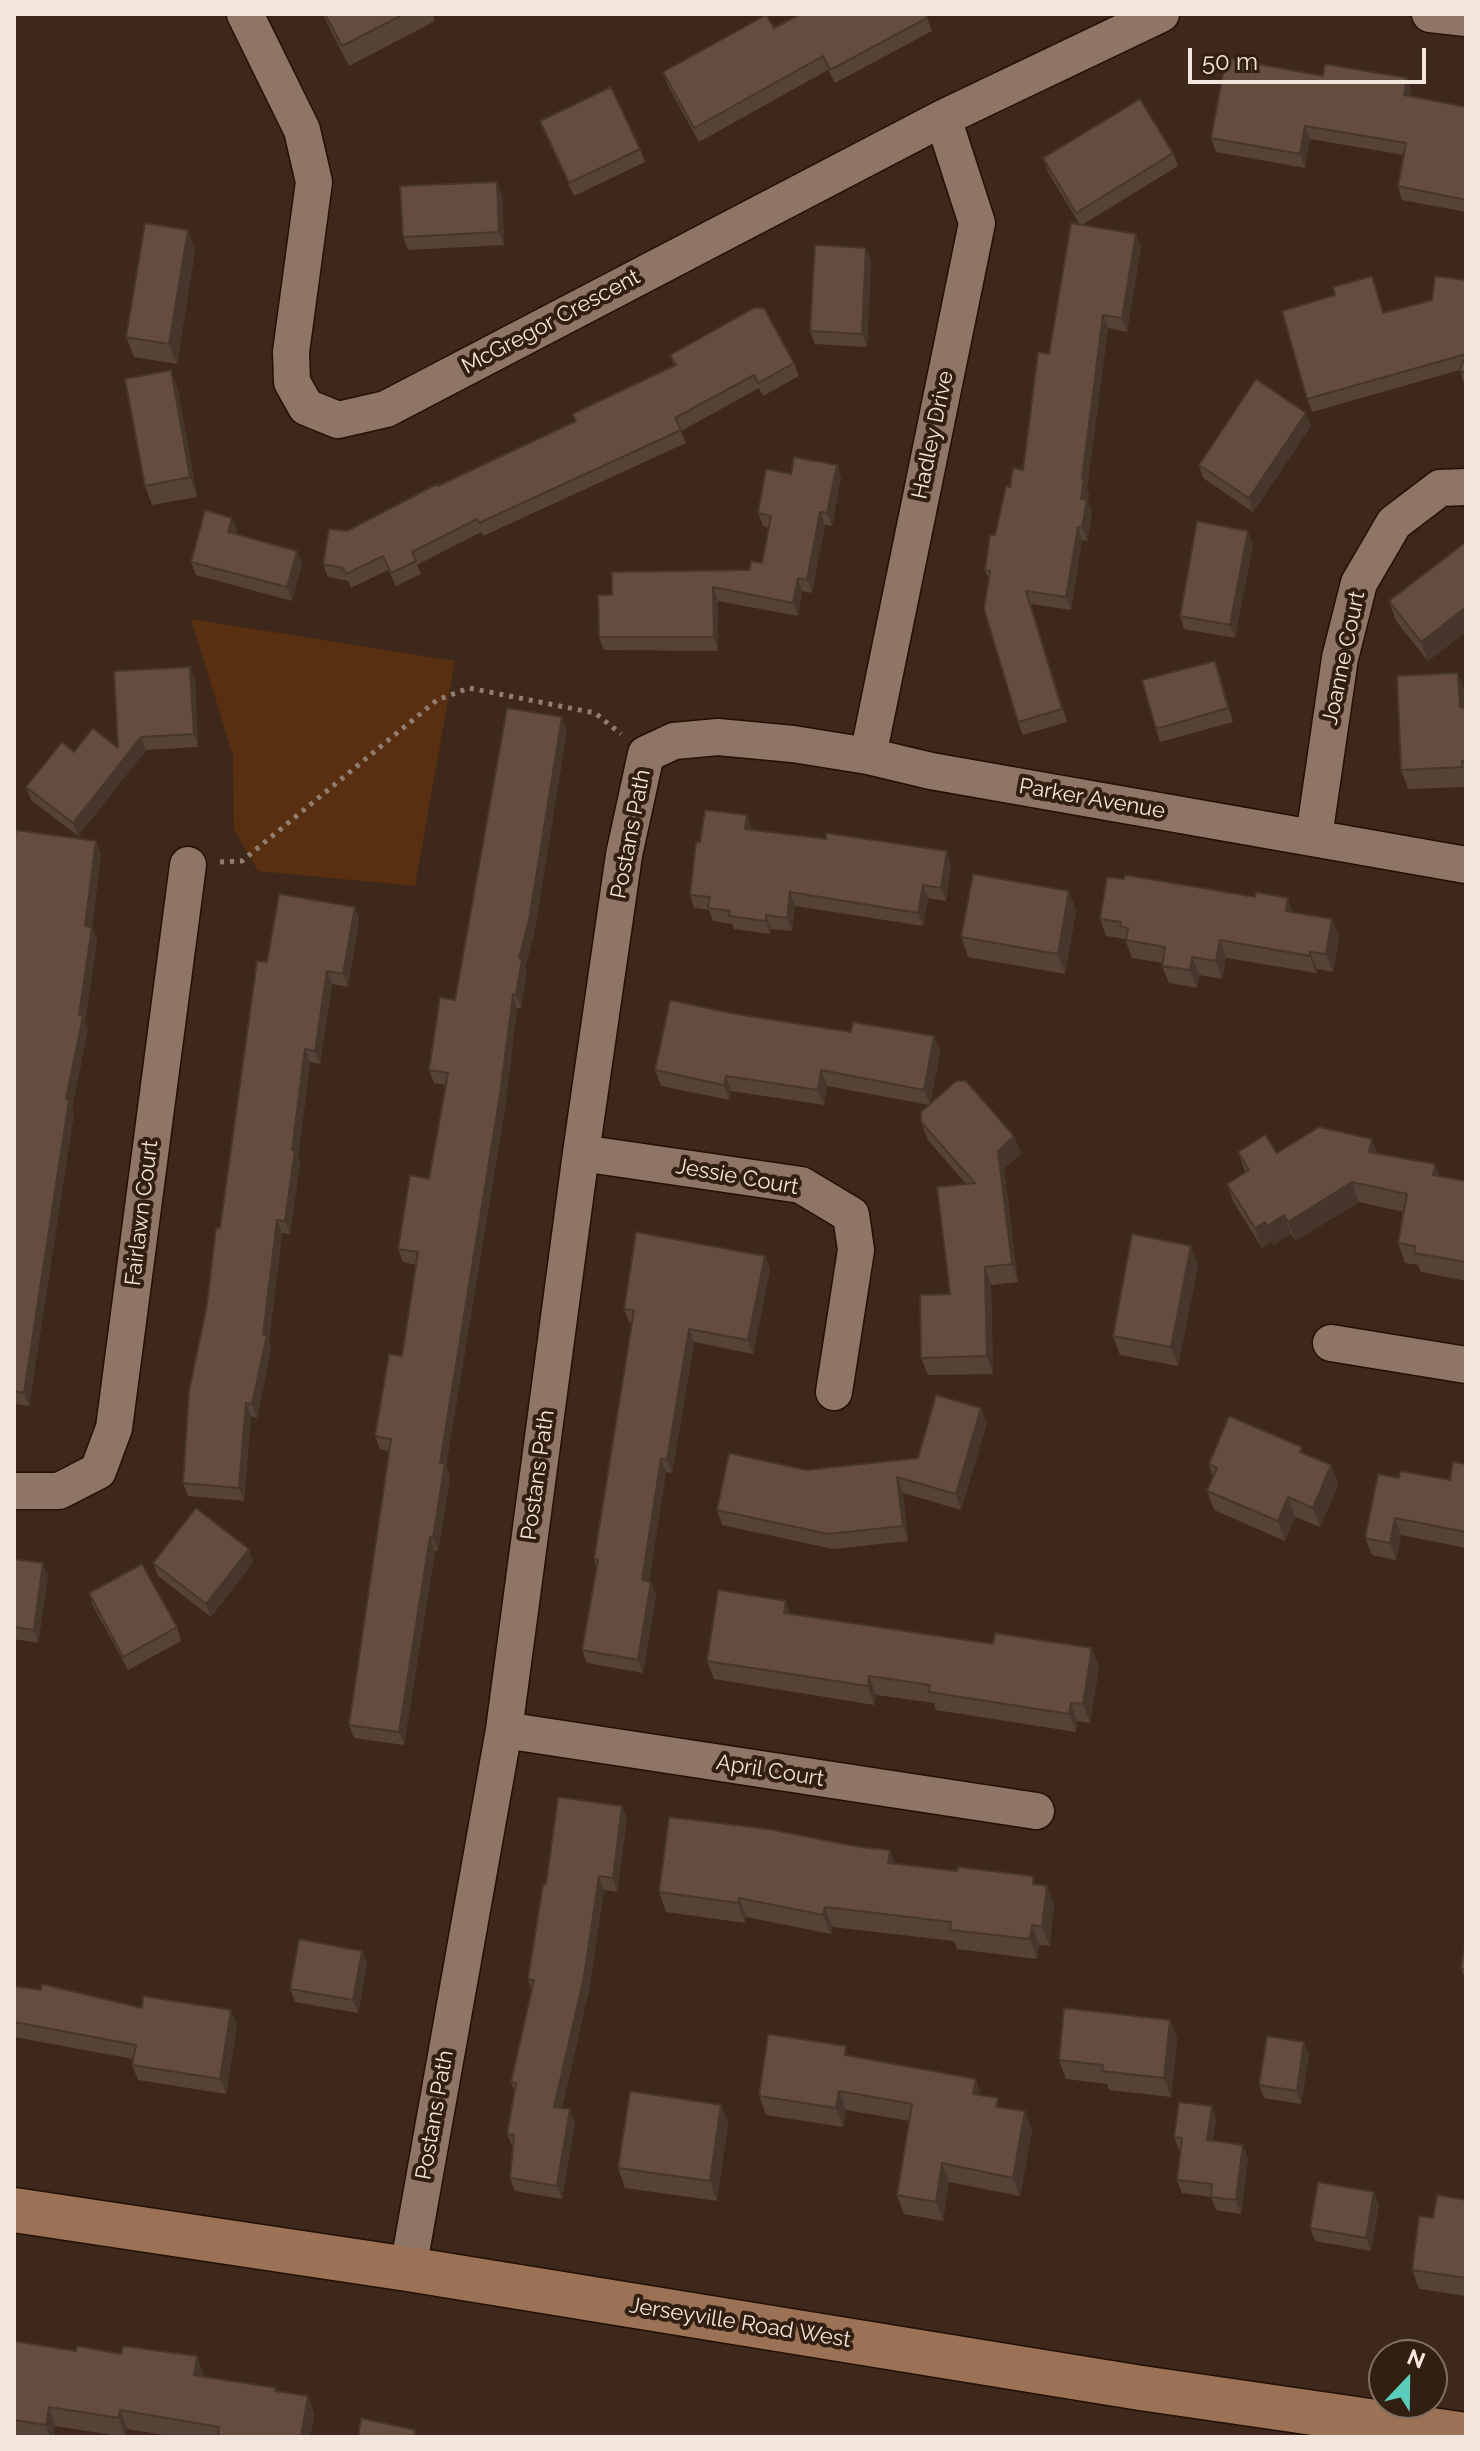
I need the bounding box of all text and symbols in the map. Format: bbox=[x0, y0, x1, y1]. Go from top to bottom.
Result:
scale bar bbox=[1192, 32, 1430, 82]
text: 50 m bbox=[1202, 47, 1258, 76]
street label: McGregor Crescent bbox=[457, 264, 645, 380]
street label: Hadley Drive bbox=[907, 368, 959, 502]
street label: Joanne Court bbox=[1317, 589, 1371, 727]
street label: Postans Path bbox=[606, 767, 656, 901]
street label: Parker Avenue bbox=[1017, 773, 1167, 825]
street label: Fairlawn Court bbox=[120, 1139, 164, 1287]
street label: Jessie Court bbox=[674, 1153, 800, 1201]
street label: Postans Path bbox=[516, 1408, 560, 1542]
street label: April Court bbox=[714, 1749, 826, 1793]
street label: Postans Path bbox=[411, 2048, 459, 2182]
street label: Jerseyville Road West bbox=[627, 2292, 853, 2354]
north arrow bbox=[1368, 2339, 1448, 2419]
text: N bbox=[1404, 2343, 1429, 2374]

